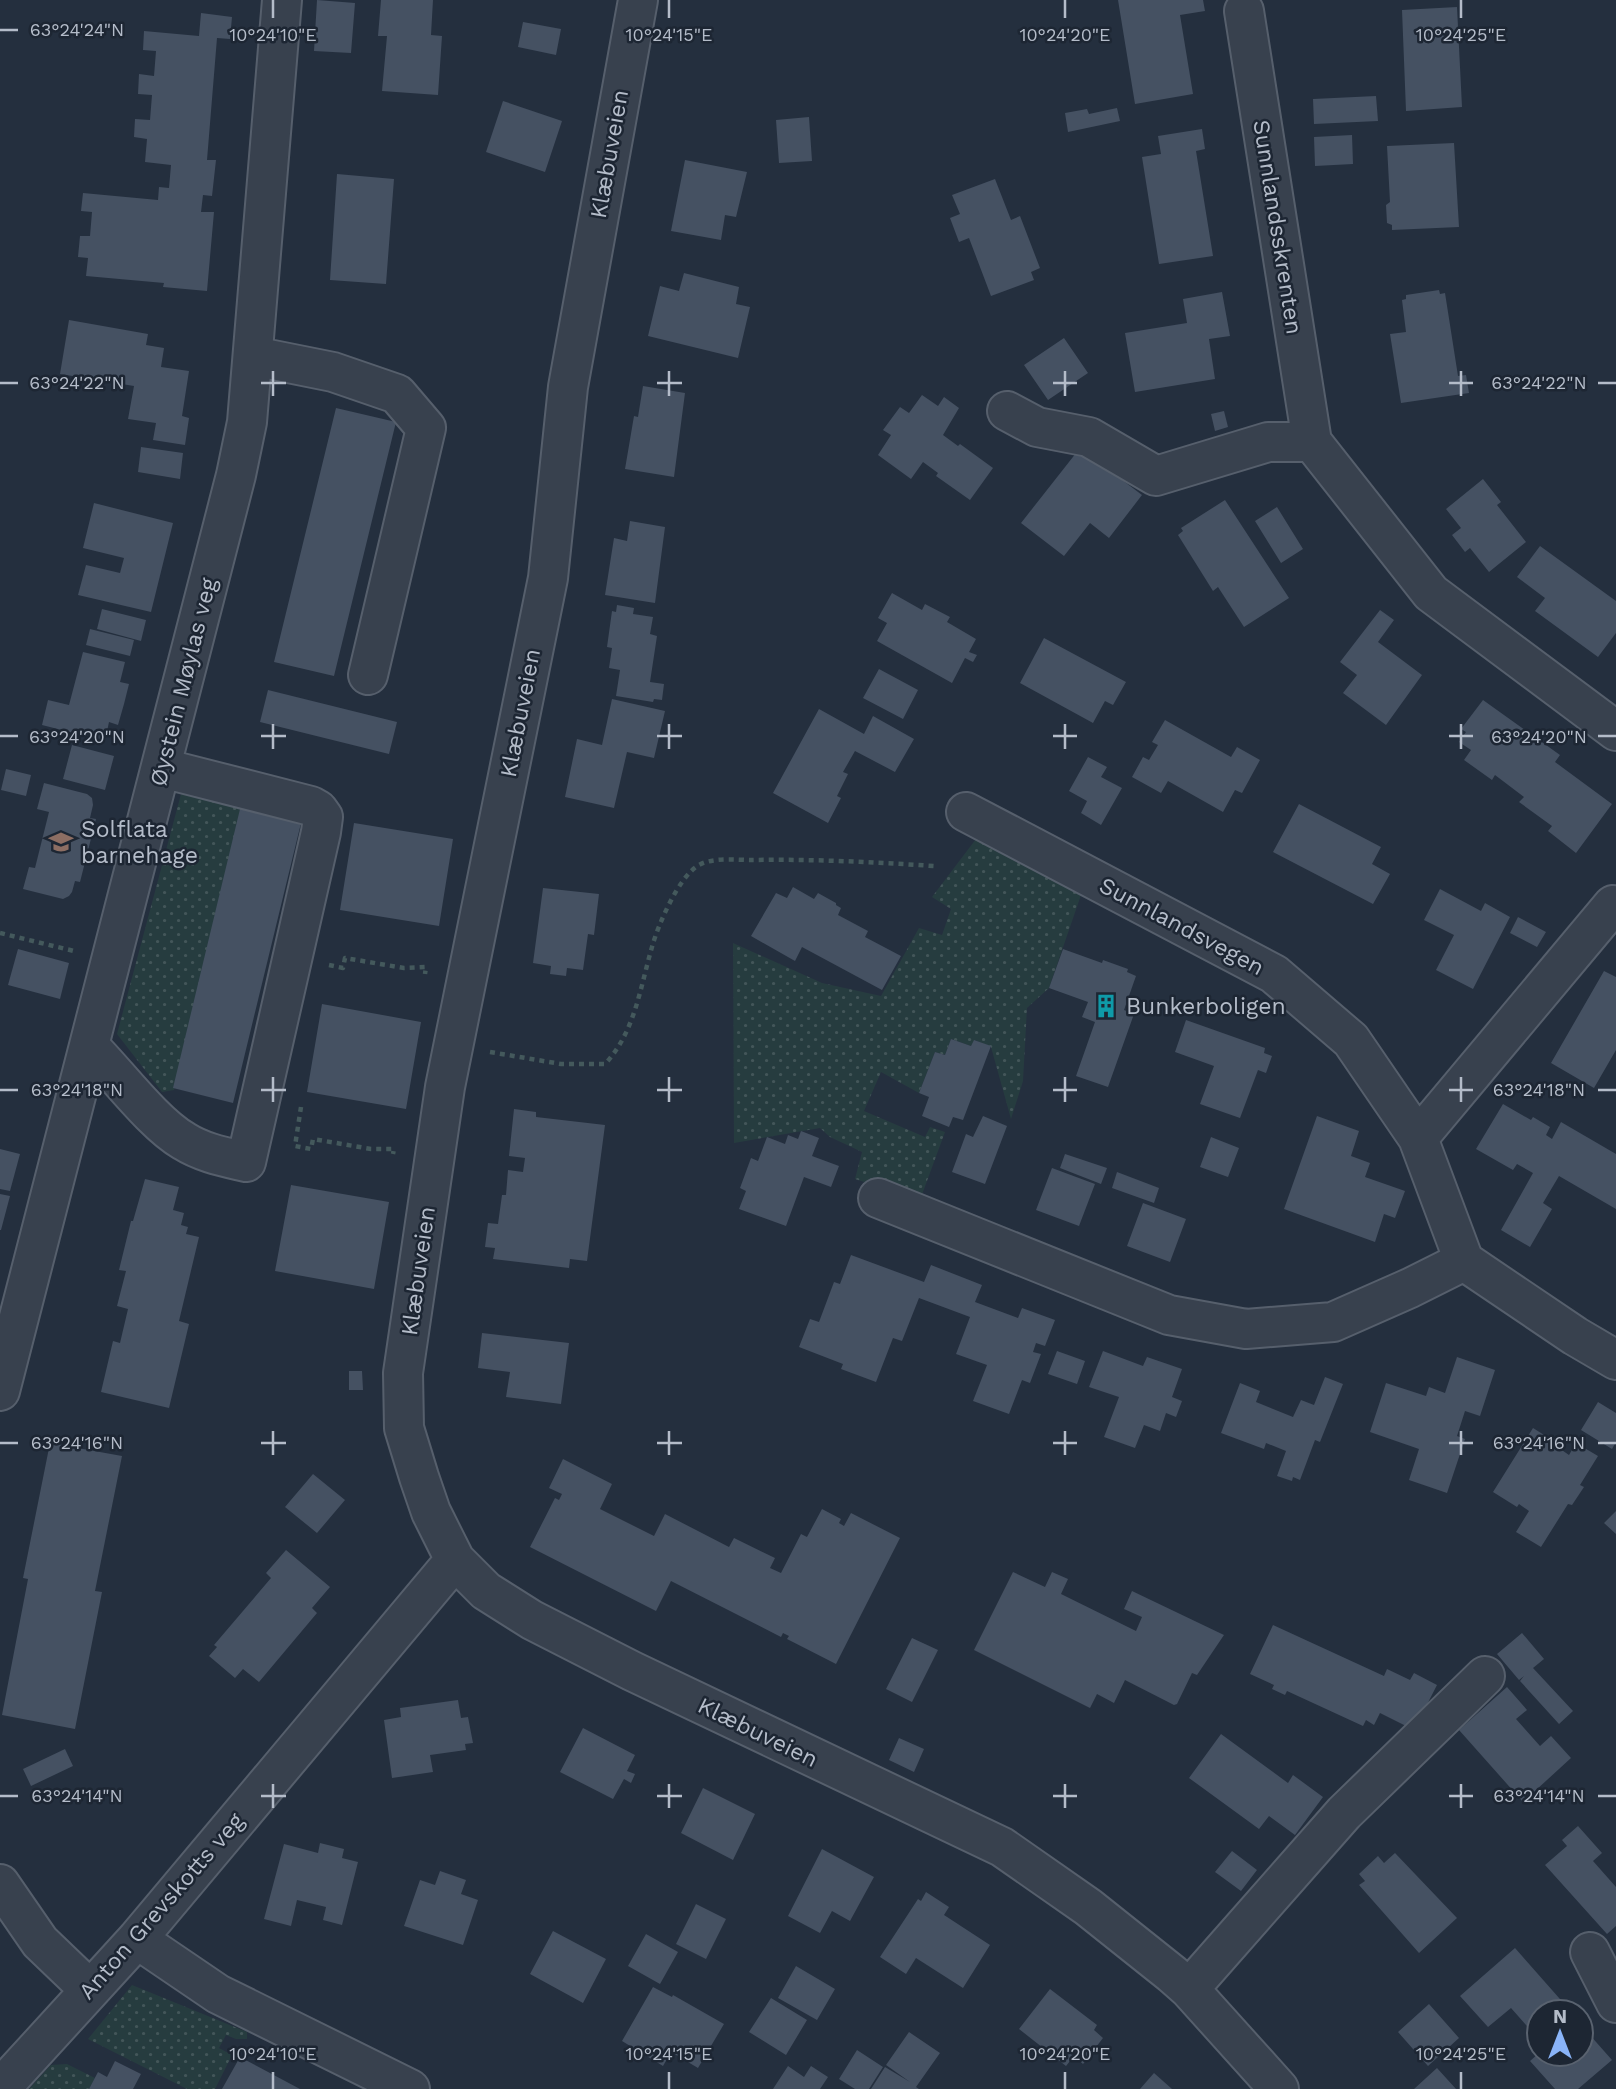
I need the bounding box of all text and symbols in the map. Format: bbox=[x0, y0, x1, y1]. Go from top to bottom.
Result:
text: 63°24'24"N bbox=[30, 19, 124, 40]
text: 10°24'10"E bbox=[229, 24, 317, 45]
text: 10°24'15"E bbox=[626, 24, 713, 45]
text: 10°24'20"E bbox=[1019, 24, 1111, 45]
text: 10°24'25"E bbox=[1416, 24, 1506, 45]
street label: Klæbuveien bbox=[585, 88, 634, 221]
street label: Sunnlandsskrenten bbox=[1247, 118, 1308, 336]
text: 63°24'22"N bbox=[29, 372, 125, 393]
text: 63°24'22"N bbox=[1491, 372, 1587, 393]
street label: Øystein Møylas veg bbox=[145, 574, 223, 789]
street label: Klæbuveien bbox=[495, 647, 546, 780]
text: 63°24'20"N bbox=[29, 726, 125, 747]
text: 63°24'20"N bbox=[1491, 726, 1587, 747]
place label: Solflata barnehage bbox=[81, 816, 198, 869]
school or university icon: Solflata barnehage bbox=[47, 828, 75, 856]
street label: Sunnlandsvegen bbox=[1095, 872, 1269, 981]
building icon: Bunkerboligen bbox=[1092, 992, 1120, 1020]
place label: Bunkerboligen bbox=[1126, 993, 1286, 1020]
text: 63°24'18"N bbox=[31, 1079, 123, 1100]
text: 63°24'18"N bbox=[1493, 1079, 1585, 1100]
street label: Klæbuveien bbox=[396, 1205, 441, 1337]
text: 63°24'16"N bbox=[31, 1432, 123, 1453]
text: 63°24'16"N bbox=[1493, 1432, 1585, 1453]
street label: Klæbuveien bbox=[693, 1692, 822, 1773]
text: 63°24'14"N bbox=[31, 1785, 123, 1806]
text: 63°24'14"N bbox=[1493, 1785, 1585, 1806]
street label: Anton Grevskotts veg bbox=[73, 1807, 250, 2005]
north arrow bbox=[1525, 1998, 1595, 2068]
text: N bbox=[1553, 2005, 1567, 2028]
text: 10°24'10"E bbox=[229, 2043, 317, 2064]
text: 10°24'15"E bbox=[626, 2043, 713, 2064]
text: 10°24'20"E bbox=[1019, 2043, 1111, 2064]
text: 10°24'25"E bbox=[1416, 2043, 1506, 2064]

